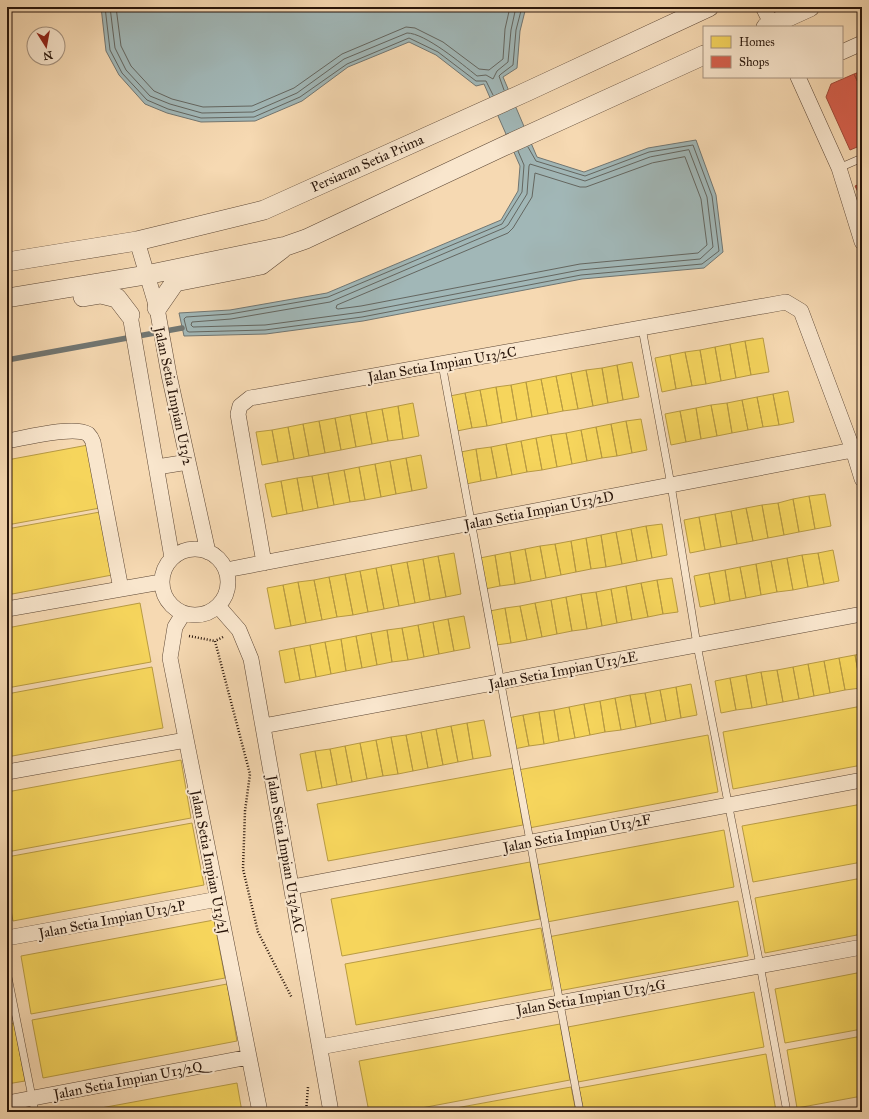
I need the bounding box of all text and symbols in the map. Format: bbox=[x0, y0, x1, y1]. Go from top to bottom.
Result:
north arrow bbox=[26, 26, 66, 66]
legend bbox=[703, 26, 843, 78]
text: Homes bbox=[739, 35, 775, 49]
text: N bbox=[41, 48, 54, 63]
text: Shops bbox=[739, 55, 769, 69]
street label: Persiaran Setia Prima bbox=[308, 131, 426, 196]
street label: Jalan Setia Impian U13/2 bbox=[149, 323, 197, 467]
street label: Jalan Setia Impian U13/2C bbox=[364, 343, 518, 387]
street label: Jalan Setia Impian U13/2D bbox=[461, 488, 616, 535]
street label: Jalan Setia Impian U13/2E bbox=[485, 648, 639, 695]
street label: Jalan Setia Impian U13/2AC bbox=[262, 772, 308, 934]
street label: Jalan Setia Impian U13/2J bbox=[186, 786, 232, 936]
street label: Jalan Setia Impian U13/2F bbox=[500, 811, 653, 858]
street label: Jalan Setia Impian U13/2P bbox=[35, 897, 187, 943]
street label: Jalan Setia Impian U13/2G bbox=[513, 976, 667, 1020]
street label: Jalan Setia Impian U13/2Q bbox=[50, 1056, 214, 1105]

